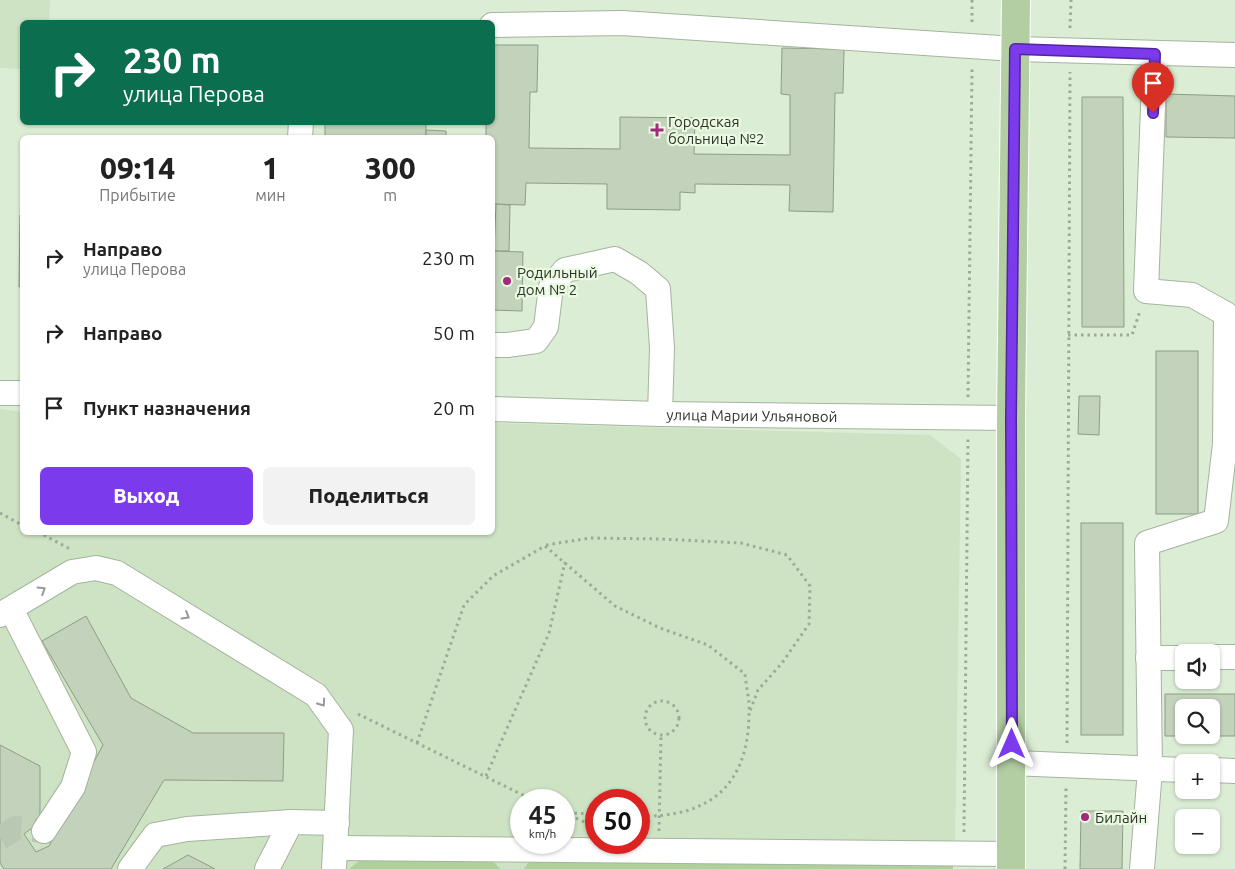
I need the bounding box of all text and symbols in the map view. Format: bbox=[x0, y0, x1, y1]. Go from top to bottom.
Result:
icon: right bbox=[40, 40, 105, 105]
text: 230 m bbox=[123, 40, 221, 80]
pin bbox=[1132, 62, 1174, 113]
icon: arrive bbox=[1139, 69, 1167, 97]
text: улица Перова bbox=[123, 81, 265, 106]
place label: Городская больница №2 bbox=[668, 113, 765, 147]
marker: Городская больница №2 bbox=[650, 123, 664, 137]
text: 09:14 bbox=[100, 151, 175, 185]
text: 1 bbox=[262, 151, 279, 185]
text: 300 bbox=[365, 151, 416, 185]
text: Прибытие bbox=[99, 186, 176, 204]
text: мин bbox=[255, 186, 286, 204]
text: m bbox=[383, 186, 397, 204]
text: Направо bbox=[83, 238, 163, 260]
icon: right bbox=[40, 244, 68, 272]
text: 230 m bbox=[422, 247, 475, 269]
text: улица Перова bbox=[83, 260, 186, 278]
place label: Родильный дом № 2 bbox=[517, 264, 598, 298]
marker: Родильный дом № 2 bbox=[501, 275, 513, 287]
icon: right bbox=[40, 319, 68, 347]
text: Направо bbox=[83, 322, 163, 344]
text: 50 m bbox=[433, 322, 475, 344]
icon: arrive bbox=[40, 394, 68, 422]
text: Пункт назначения bbox=[83, 397, 251, 419]
text: 20 m bbox=[433, 397, 475, 419]
street label: улица Марии Ульяновой bbox=[666, 406, 838, 425]
button: Выход bbox=[40, 467, 253, 525]
button: Поделиться bbox=[263, 467, 475, 525]
one-way arrow bbox=[36, 587, 45, 597]
one-way arrow bbox=[181, 609, 190, 619]
map controls bbox=[1175, 644, 1220, 854]
button: sound bbox=[1175, 644, 1220, 689]
one-way arrow bbox=[316, 697, 325, 707]
button: search bbox=[1175, 699, 1220, 744]
position arrow bbox=[985, 717, 1037, 769]
button: + bbox=[1175, 754, 1220, 799]
speed limit sign: 50 bbox=[585, 789, 650, 854]
text: 45 bbox=[528, 801, 557, 829]
place label: Билайн bbox=[1095, 809, 1147, 826]
button: − bbox=[1175, 809, 1220, 854]
marker: Билайн bbox=[1079, 811, 1091, 823]
text: km/h bbox=[529, 827, 556, 840]

